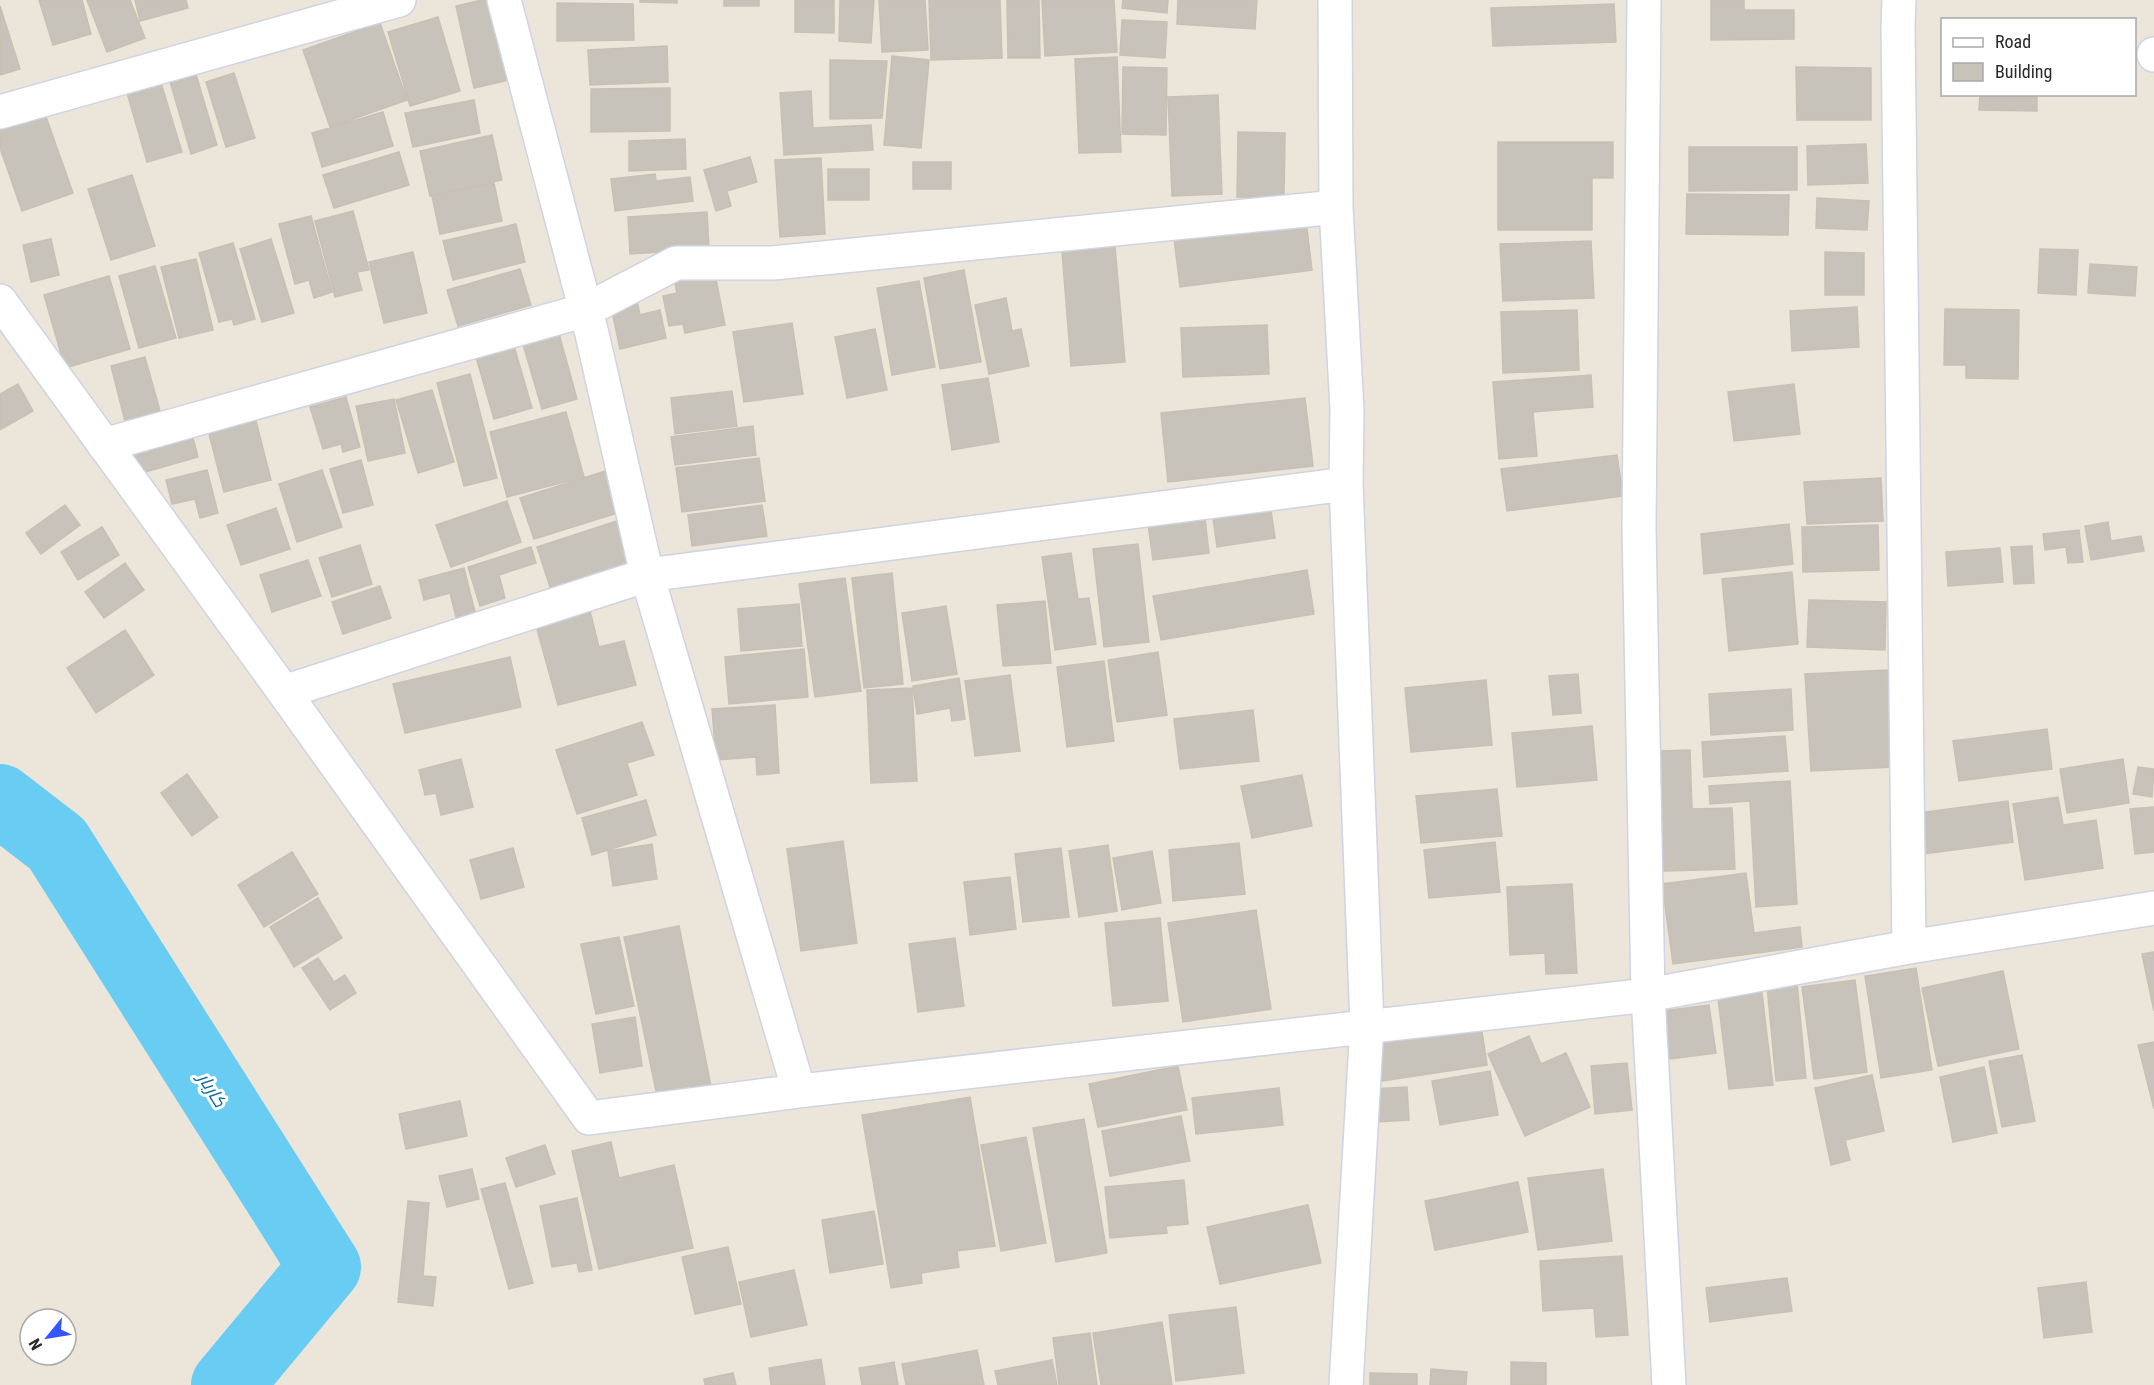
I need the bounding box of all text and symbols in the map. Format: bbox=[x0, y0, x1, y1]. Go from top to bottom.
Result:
legend bbox=[1941, 18, 2136, 96]
text: Road bbox=[1995, 31, 2031, 52]
text: Building bbox=[1995, 61, 2052, 82]
water label: کاربار bbox=[193, 1067, 231, 1111]
north arrow bbox=[18, 1307, 78, 1367]
text: N bbox=[25, 1335, 46, 1353]

